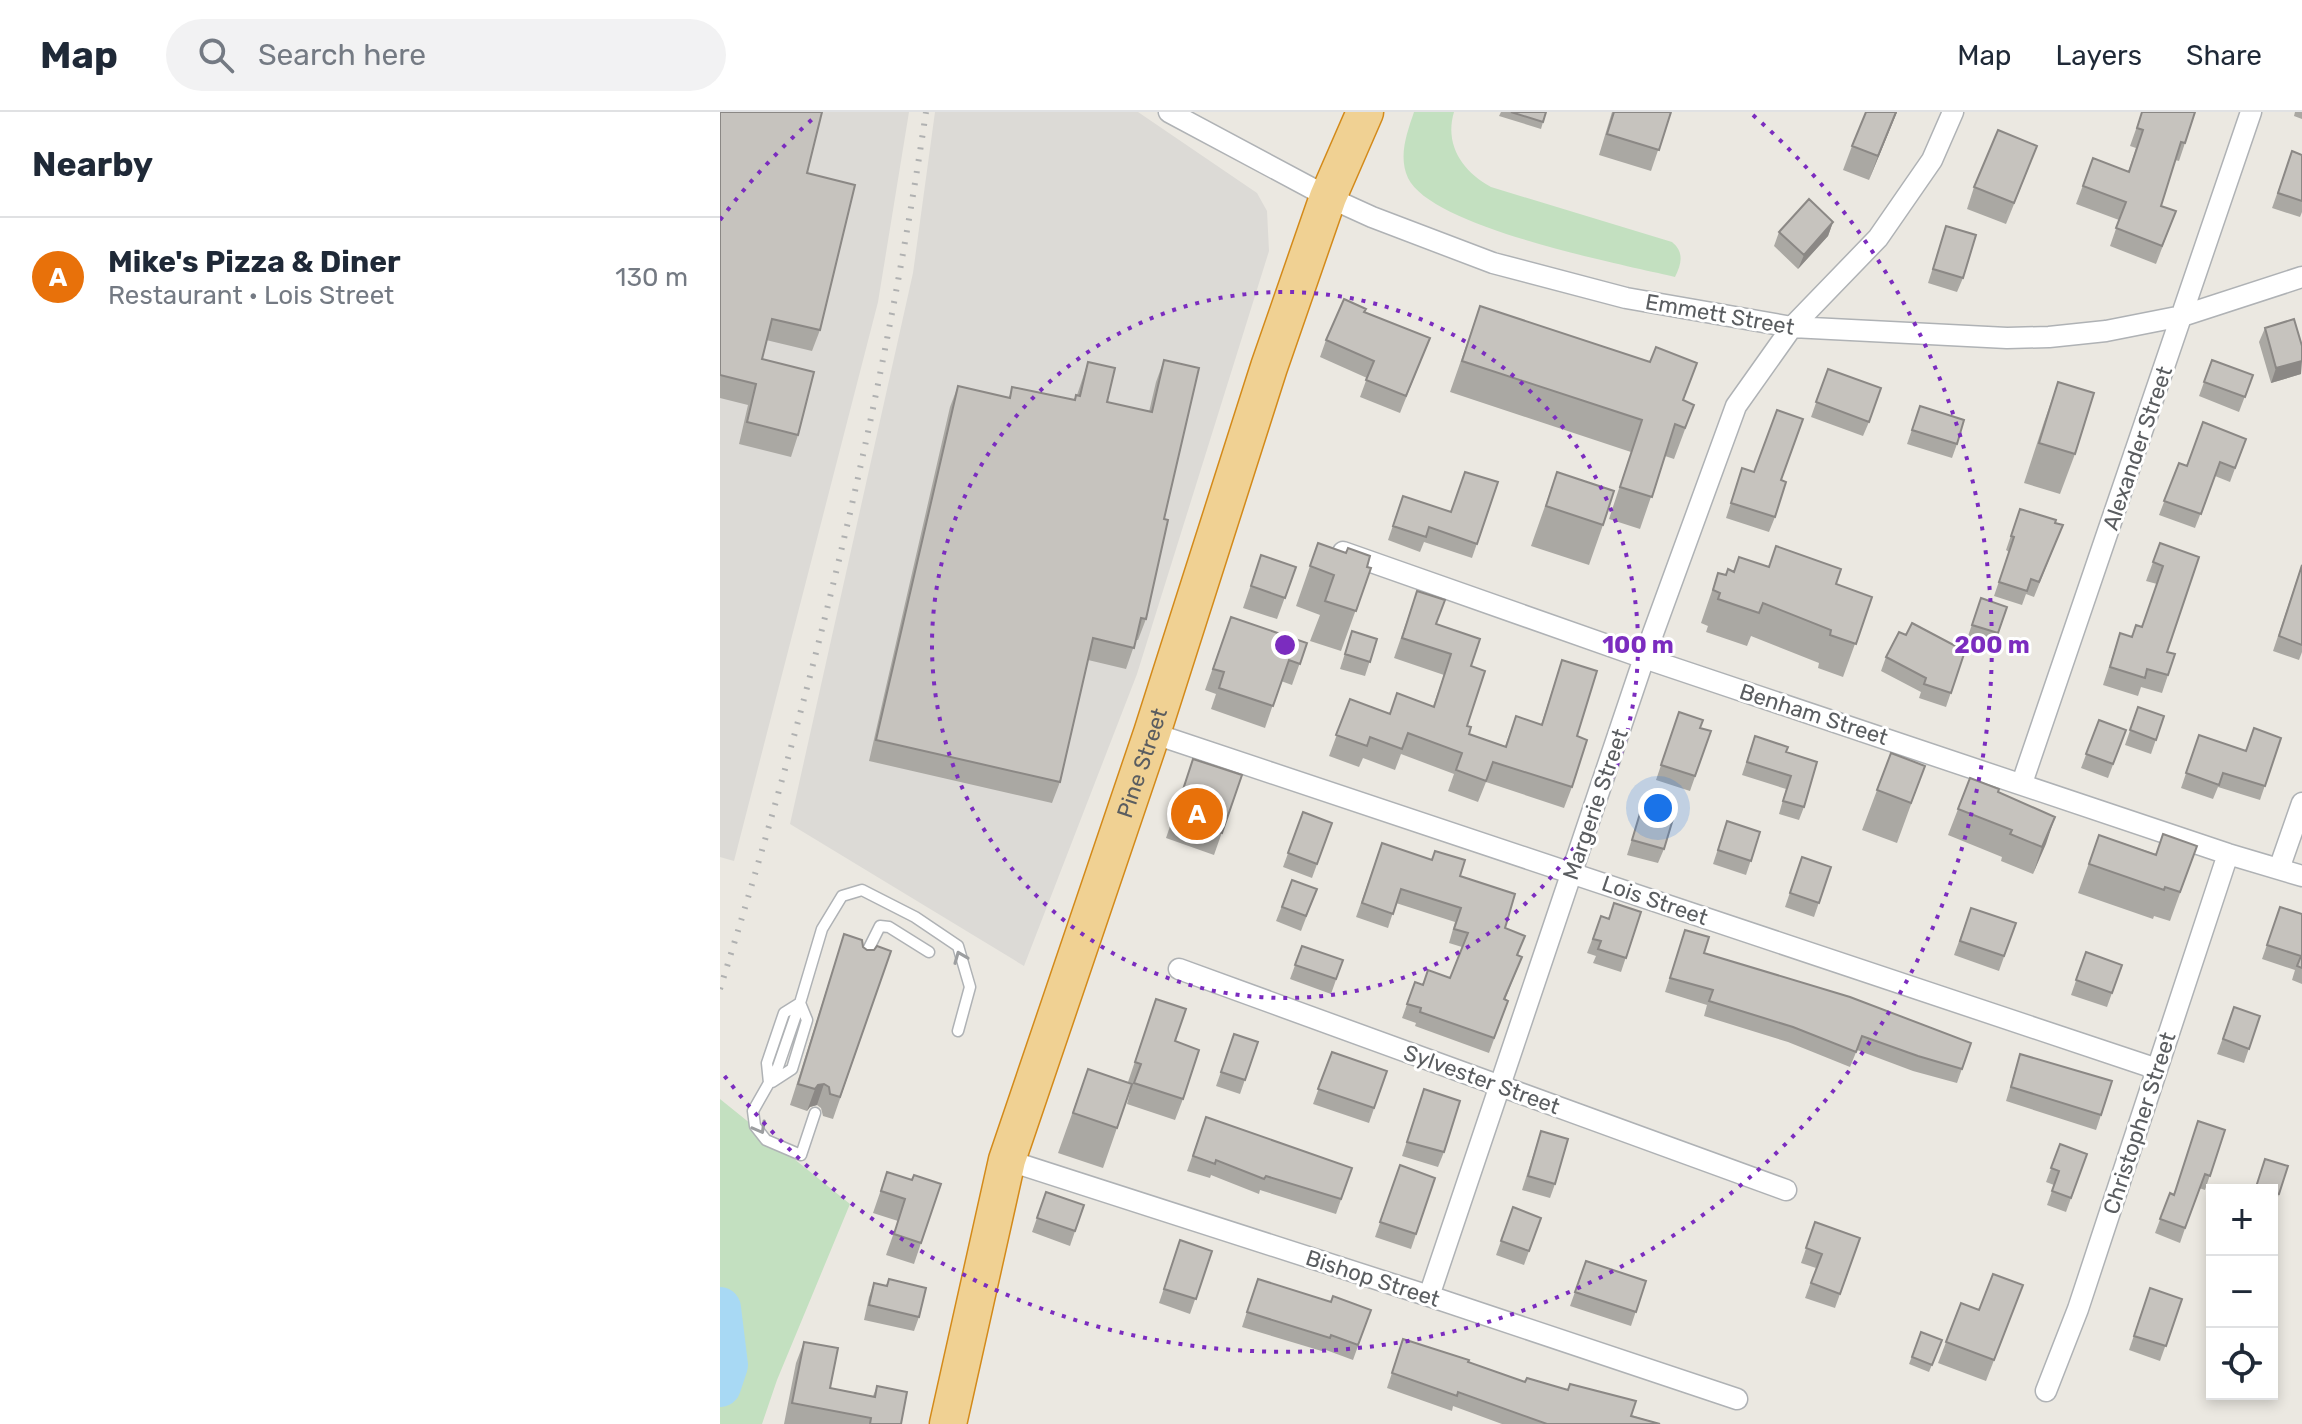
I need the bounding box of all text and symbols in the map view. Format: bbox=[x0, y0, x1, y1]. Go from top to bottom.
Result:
search box bbox=[166, 19, 726, 91]
text: Map bbox=[40, 32, 118, 78]
icon: search bbox=[194, 33, 238, 77]
text: Search here bbox=[258, 37, 426, 73]
text: Map bbox=[1957, 39, 2012, 72]
text: Layers bbox=[2056, 39, 2142, 72]
text: Share bbox=[2186, 39, 2262, 72]
text: Nearby bbox=[32, 144, 153, 185]
text: Mike's Pizza & Diner bbox=[108, 244, 401, 280]
text: A bbox=[49, 262, 67, 293]
text: 130 m bbox=[615, 262, 688, 293]
text: Restaurant · Lois Street bbox=[108, 280, 394, 311]
street label: Emmett Street bbox=[1643, 288, 1797, 341]
street label: Alexander Street bbox=[2097, 362, 2178, 534]
centre of rings bbox=[1271, 631, 1299, 659]
text: 100 m bbox=[1602, 631, 1674, 659]
text: 200 m bbox=[1954, 631, 2030, 659]
street label: Benham Street bbox=[1736, 678, 1892, 751]
street label: Pine Street bbox=[1111, 704, 1173, 821]
street label: Margerie Street bbox=[1557, 725, 1634, 883]
pin: A bbox=[1171, 784, 1223, 844]
your location bbox=[1638, 788, 1678, 828]
street label: Lois Street bbox=[1598, 870, 1712, 931]
one-way arrow bbox=[953, 950, 970, 964]
street label: Christopher Street bbox=[2097, 1028, 2182, 1218]
street label: Sylvester Street bbox=[1400, 1039, 1564, 1120]
one-way arrow bbox=[750, 1120, 765, 1134]
map controls bbox=[2206, 1184, 2278, 1400]
button: + bbox=[2206, 1184, 2278, 1256]
street label: Bishop Street bbox=[1302, 1244, 1444, 1313]
button: − bbox=[2206, 1256, 2278, 1328]
button: locate bbox=[2206, 1328, 2278, 1400]

